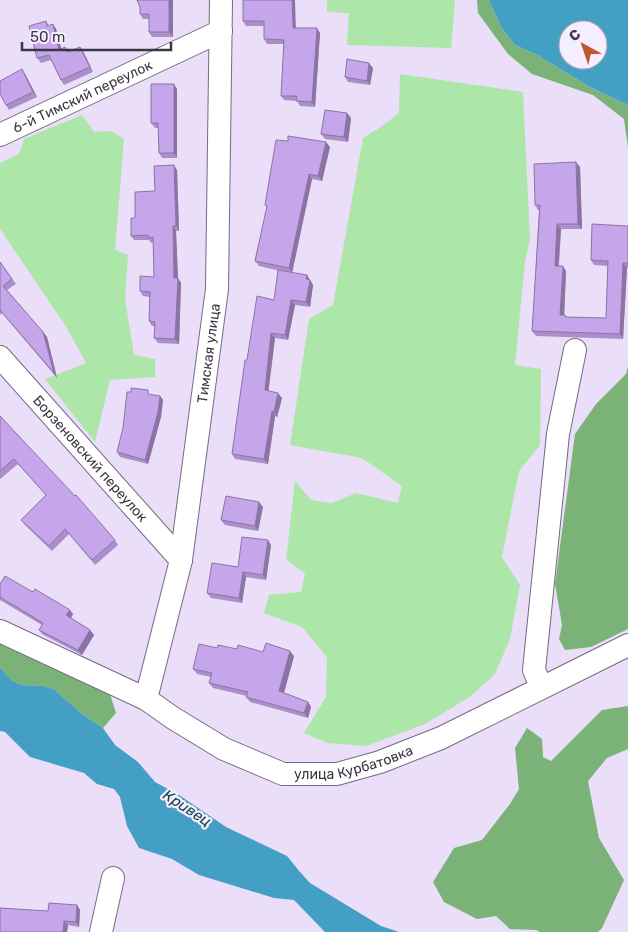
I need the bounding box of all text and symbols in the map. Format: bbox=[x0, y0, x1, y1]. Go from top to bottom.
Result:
scale bar bbox=[22, 20, 171, 52]
north arrow bbox=[558, 20, 608, 70]
text: С bbox=[566, 26, 584, 45]
text: 50 m bbox=[30, 28, 65, 46]
street label: 6-й Тимский переулок bbox=[10, 56, 155, 136]
street label: Тимская улица bbox=[193, 302, 224, 404]
street label: Борзеновский переулок bbox=[30, 392, 152, 526]
street label: улица Курбатовка bbox=[294, 741, 415, 783]
water label: Кривец bbox=[159, 786, 215, 830]

